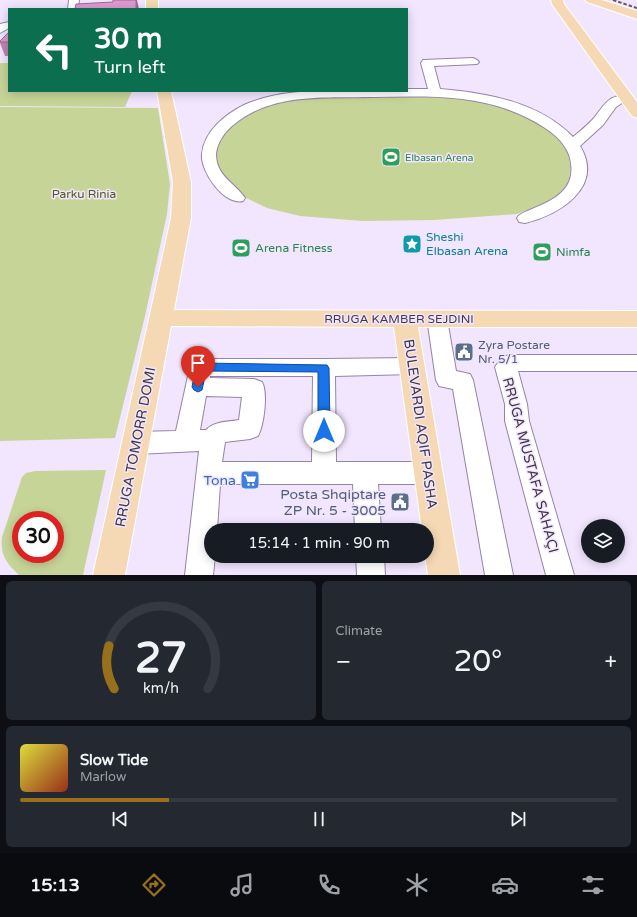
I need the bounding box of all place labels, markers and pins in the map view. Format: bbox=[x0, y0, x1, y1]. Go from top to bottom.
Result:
sports icon: Elbasan Arena bbox=[380, 146, 402, 168]
place label: Elbasan Arena bbox=[405, 152, 473, 164]
place label: Sheshi Elbasan Arena bbox=[426, 230, 508, 258]
place icon: Sheshi Elbasan Arena bbox=[401, 233, 423, 255]
sports icon: Arena Fitness bbox=[230, 237, 252, 259]
place label: Arena Fitness bbox=[255, 241, 333, 255]
sports icon: Nimfa bbox=[531, 241, 553, 263]
place label: Nimfa bbox=[556, 245, 591, 259]
place label: Zyra Postare Nr. 5/1 bbox=[478, 338, 550, 366]
public building icon: Zyra Postare Nr. 5/1 bbox=[453, 341, 475, 363]
pin bbox=[181, 346, 215, 387]
supermarket icon: Tona bbox=[239, 469, 261, 491]
place label: Tona bbox=[203, 472, 236, 489]
place label: Posta Shqiptare ZP Nr. 5 - 3005 bbox=[280, 486, 386, 519]
public building icon: Posta Shqiptare ZP Nr. 5 - 3005 bbox=[389, 491, 411, 513]

